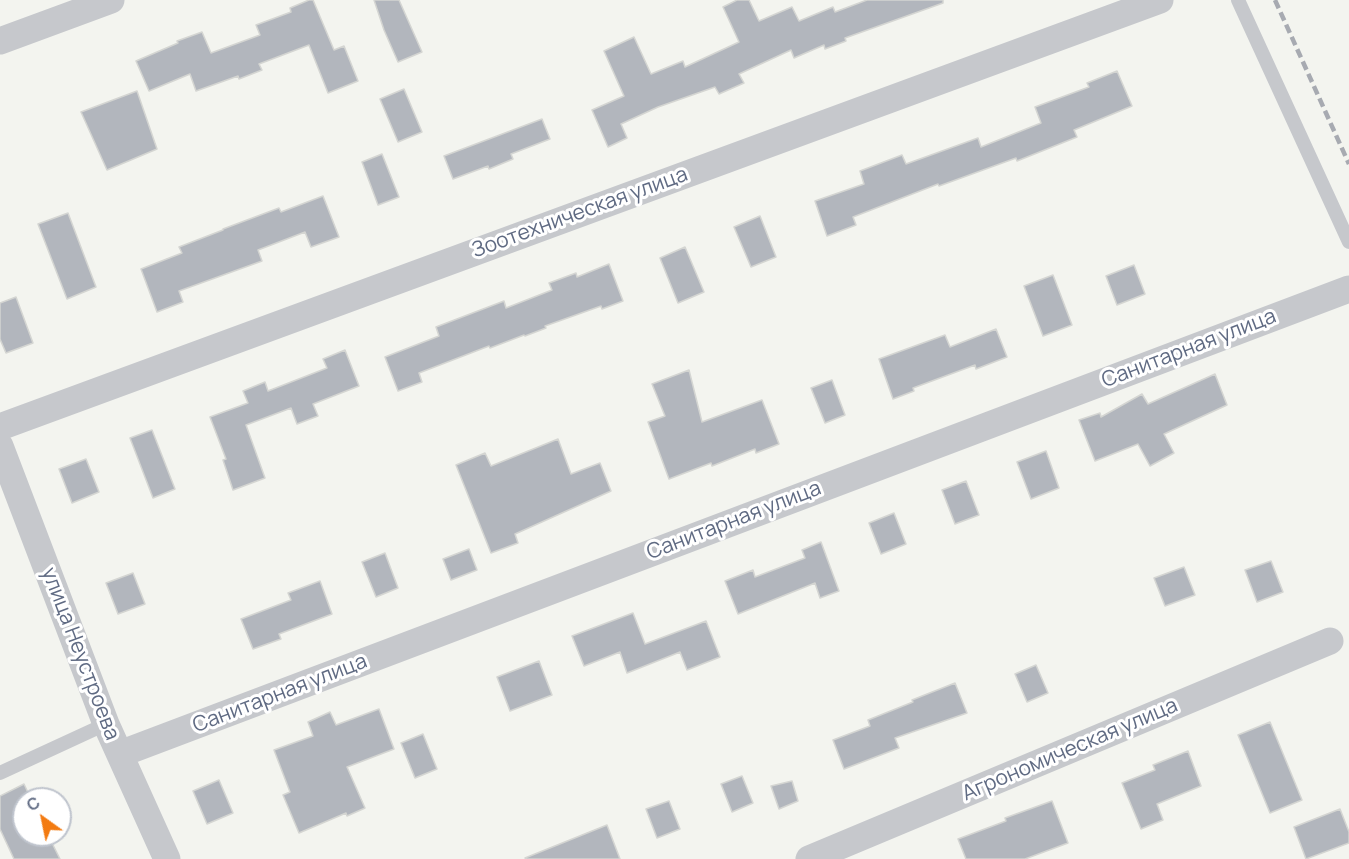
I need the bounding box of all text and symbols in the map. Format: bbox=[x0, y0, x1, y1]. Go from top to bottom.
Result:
street label: Зоотехническая улица bbox=[469, 162, 691, 264]
street label: Санитарная улица bbox=[1098, 304, 1280, 394]
street label: Санитарная улица bbox=[643, 476, 825, 566]
street label: улица Неустроева bbox=[36, 564, 124, 744]
street label: Санитарная улица bbox=[189, 649, 371, 739]
street label: Агрономическая улица bbox=[958, 693, 1182, 807]
north arrow bbox=[12, 787, 72, 847]
text: С bbox=[22, 791, 44, 816]

